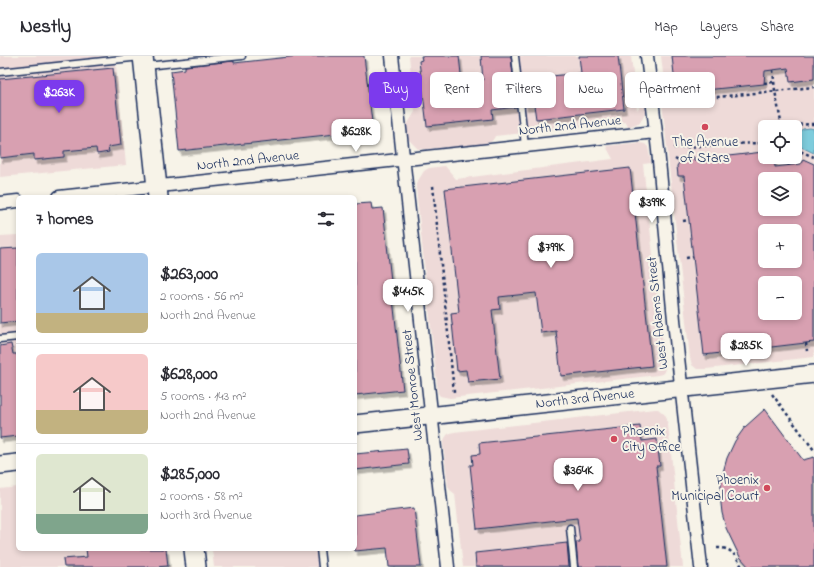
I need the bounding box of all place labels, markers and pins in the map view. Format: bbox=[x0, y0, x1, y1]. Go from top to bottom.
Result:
pin: $263K bbox=[31, 80, 87, 114]
pin: $628K bbox=[328, 119, 384, 153]
marker: The Avenue of Stars bbox=[700, 122, 710, 132]
place label: The Avenue of Stars bbox=[672, 132, 739, 169]
pin: $399K bbox=[624, 190, 680, 224]
pin: $799K bbox=[523, 235, 579, 269]
pin: $445K bbox=[380, 279, 436, 313]
pin: $285K bbox=[718, 333, 774, 367]
place label: Phoenix City Office bbox=[622, 421, 681, 459]
marker: Phoenix City Office bbox=[609, 434, 619, 444]
pin: $364K bbox=[550, 458, 606, 492]
place label: Phoenix Municipal Court bbox=[671, 470, 759, 507]
marker: Phoenix Municipal Court bbox=[762, 483, 772, 493]

